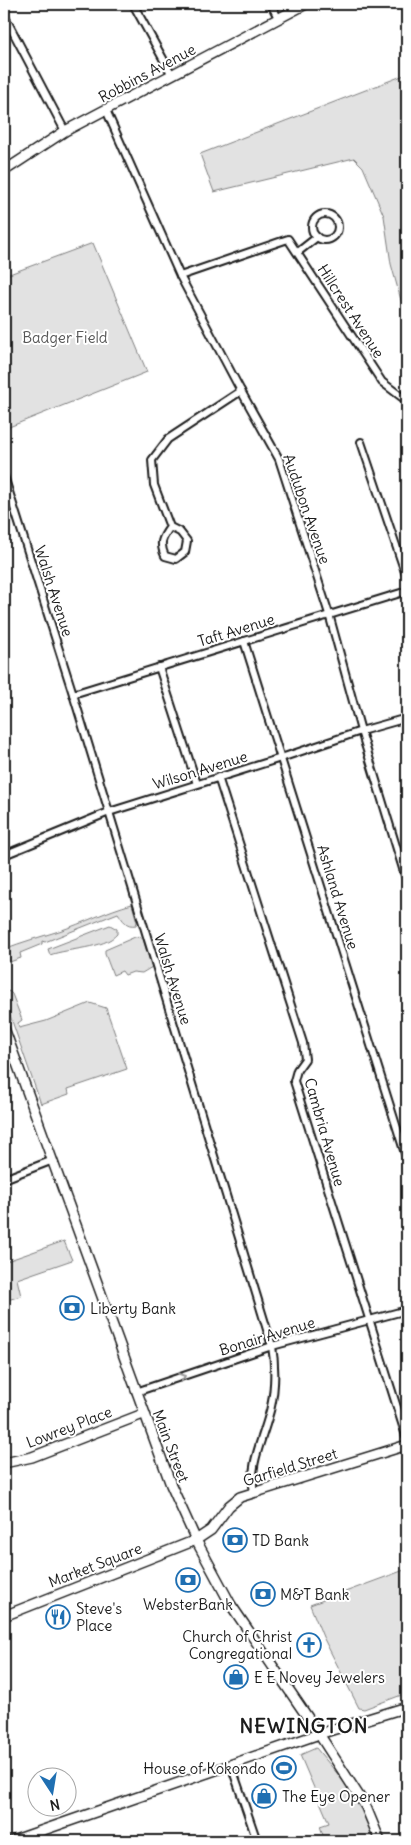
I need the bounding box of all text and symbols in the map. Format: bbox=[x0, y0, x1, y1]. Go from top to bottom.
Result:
street label: Robbins Avenue bbox=[95, 39, 199, 107]
street label: Hillcrest Avenue bbox=[314, 261, 388, 361]
park label: Badger Field bbox=[22, 328, 108, 347]
street label: Audubon Avenue bbox=[279, 451, 335, 567]
street label: Walsh Avenue bbox=[30, 543, 78, 639]
street label: Taft Avenue bbox=[195, 609, 277, 651]
street label: Wilson Avenue bbox=[150, 747, 250, 793]
street label: Ashland Avenue bbox=[313, 842, 363, 952]
street label: Walsh Avenue bbox=[150, 931, 196, 1027]
street label: Cambria Avenue bbox=[300, 1076, 350, 1188]
bank icon: Liberty Bank bbox=[59, 1295, 85, 1321]
place label: Liberty Bank bbox=[90, 1299, 176, 1318]
street label: Bonair Avenue bbox=[217, 1312, 317, 1360]
one-way arrow bbox=[177, 1372, 186, 1382]
street label: Lowrey Place bbox=[23, 1402, 115, 1452]
street label: Main Street bbox=[148, 1407, 194, 1485]
street label: Garfield Street bbox=[241, 1444, 339, 1490]
bank icon: TD Bank bbox=[222, 1527, 248, 1553]
place label: TD Bank bbox=[252, 1531, 309, 1550]
street label: Market Square bbox=[46, 1538, 144, 1592]
bank icon: WebsterBank bbox=[175, 1567, 201, 1593]
bank icon: M&T Bank bbox=[250, 1581, 276, 1607]
place label: M&T Bank bbox=[280, 1585, 350, 1604]
place label: WebsterBank bbox=[143, 1595, 233, 1614]
place label: Steve's Place bbox=[76, 1599, 122, 1635]
restaurant icon: Steve's Place bbox=[45, 1604, 71, 1630]
place label: Church of Christ Congregational bbox=[182, 1627, 292, 1663]
church icon: Church of Christ Congregational bbox=[296, 1632, 322, 1658]
shop icon: E E Novey Jewelers bbox=[223, 1664, 249, 1690]
place label: E E Novey Jewelers bbox=[254, 1668, 385, 1687]
district label: NEWINGTON bbox=[240, 1713, 368, 1738]
sports icon: House of Kokondo bbox=[271, 1755, 297, 1781]
place label: House of Kokondo bbox=[143, 1759, 266, 1778]
north arrow bbox=[28, 1768, 78, 1818]
shop icon: The Eye Opener bbox=[251, 1783, 277, 1809]
place label: The Eye Opener bbox=[282, 1787, 390, 1806]
text: N bbox=[48, 1795, 61, 1815]

